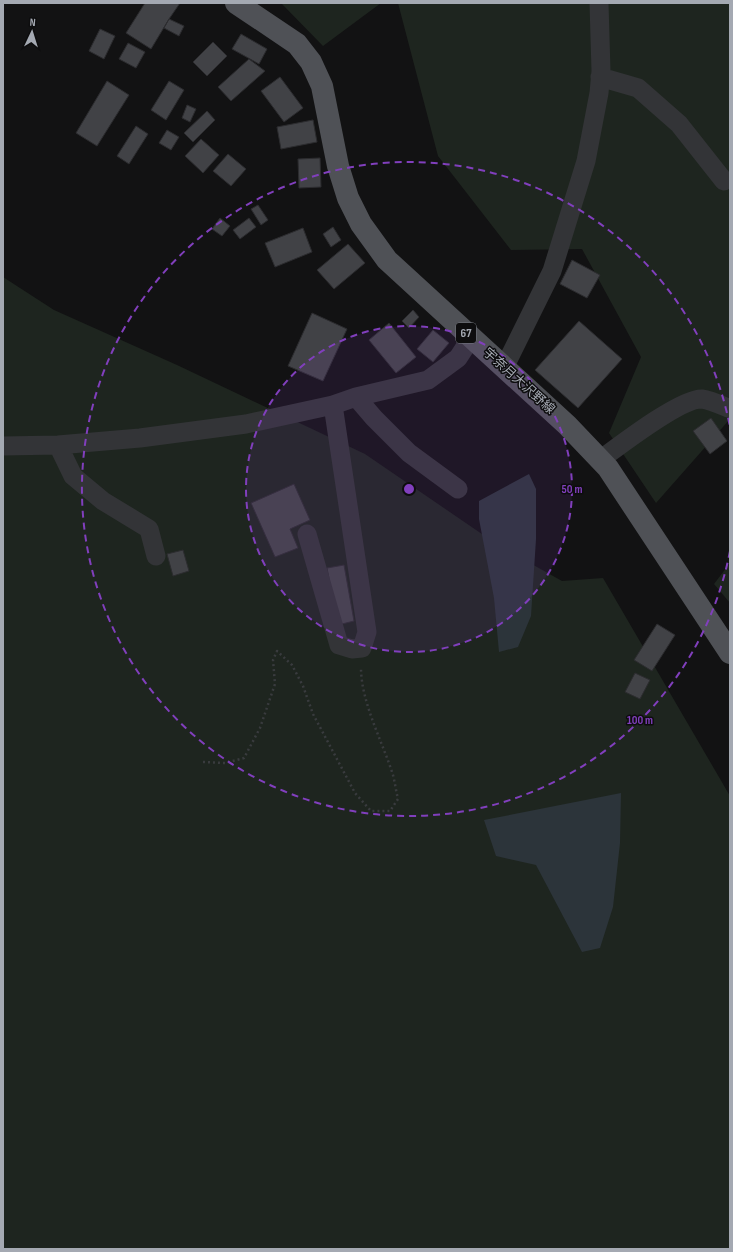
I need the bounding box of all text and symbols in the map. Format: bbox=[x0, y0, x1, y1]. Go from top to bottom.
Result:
north arrow bbox=[12, 12, 52, 52]
text: N bbox=[29, 16, 36, 29]
road number: 67 bbox=[456, 323, 476, 343]
street label: 宇奈月大沢野線 bbox=[480, 345, 558, 417]
centre of rings bbox=[402, 482, 416, 496]
text: 50 m bbox=[562, 482, 582, 497]
text: 100 m bbox=[627, 713, 653, 728]

